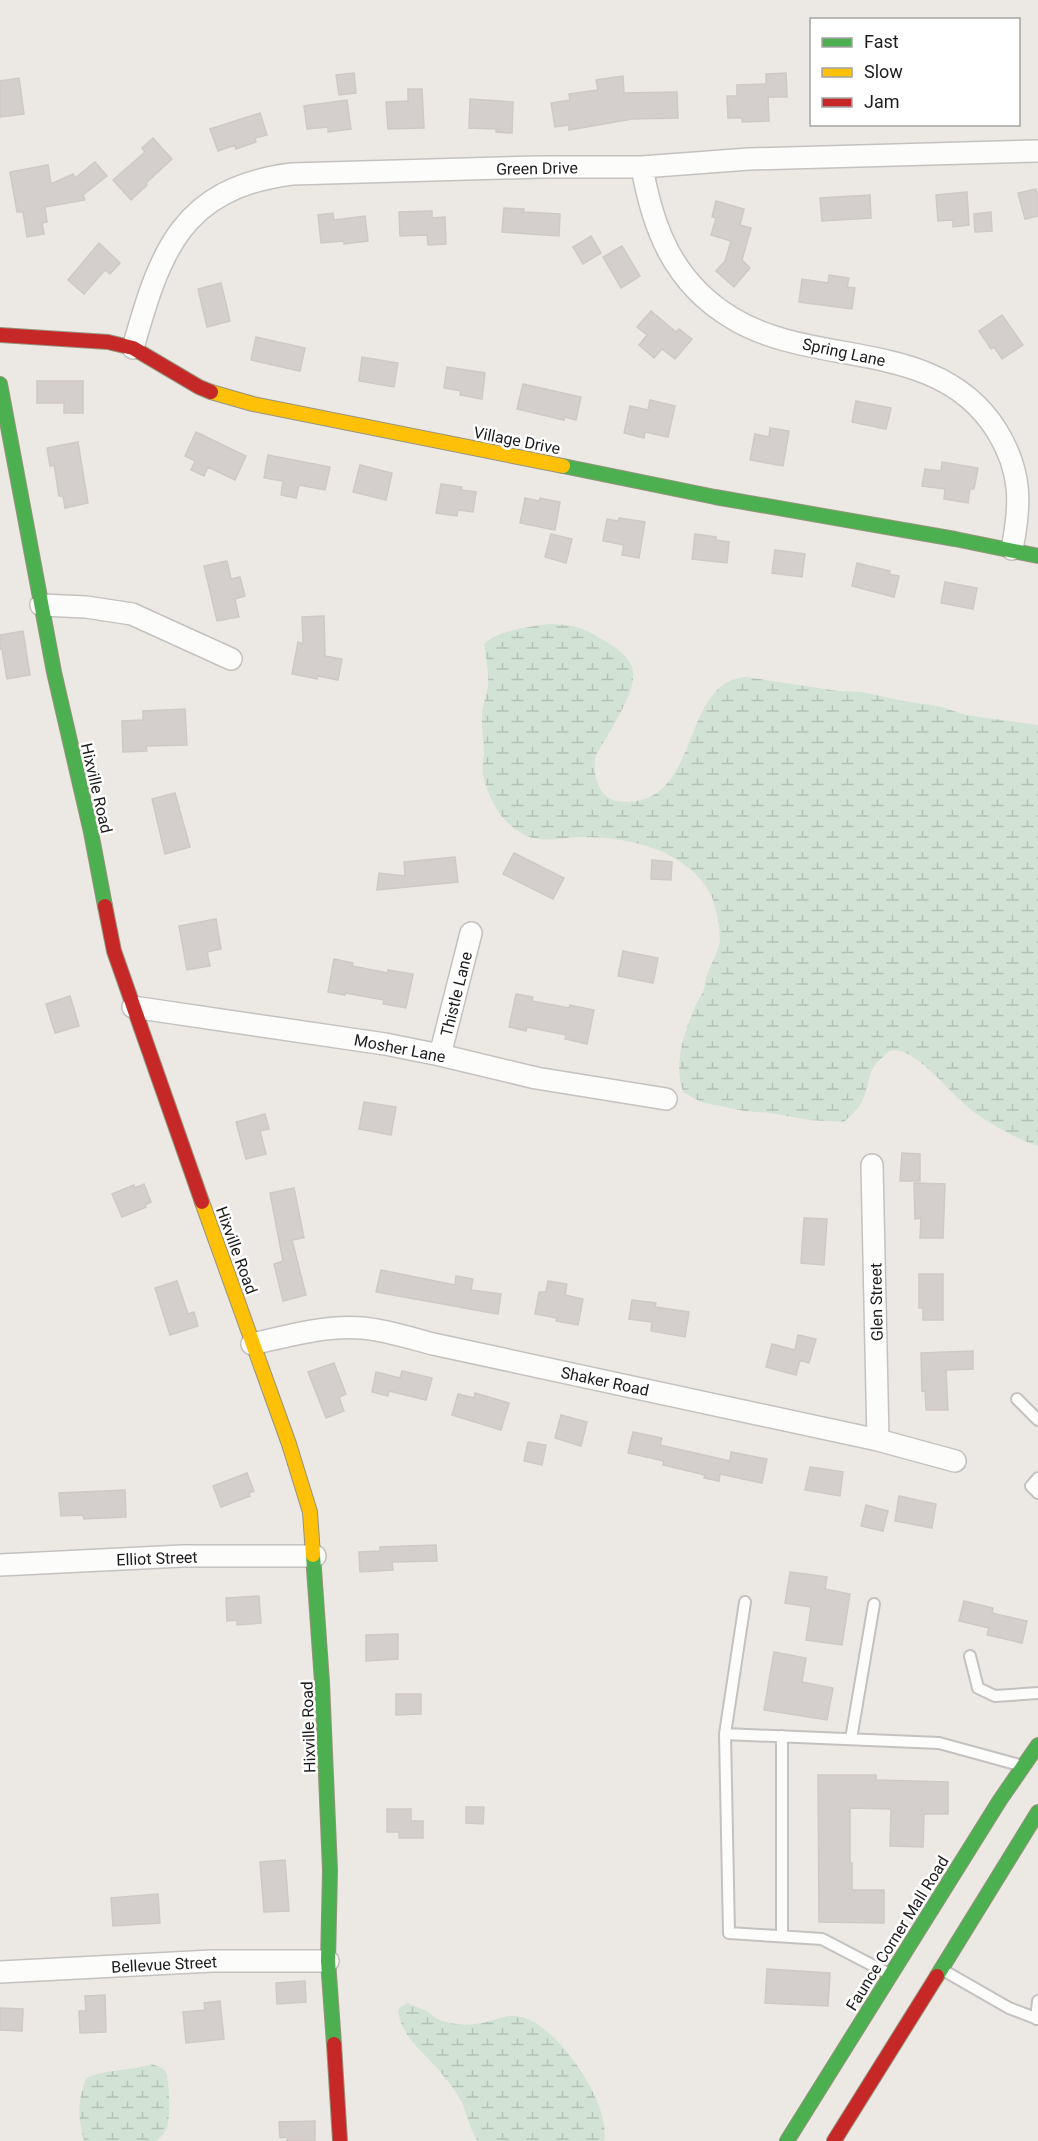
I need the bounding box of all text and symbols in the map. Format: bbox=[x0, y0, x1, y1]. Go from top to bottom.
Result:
legend bbox=[810, 18, 1020, 126]
text: Fast bbox=[864, 31, 899, 52]
text: Slow bbox=[864, 61, 903, 82]
text: Jam bbox=[864, 91, 900, 112]
street label: Green Drive bbox=[496, 158, 578, 179]
street label: Spring Lane bbox=[801, 334, 887, 371]
street label: Village Drive bbox=[472, 423, 562, 458]
street label: Hixville Road bbox=[77, 741, 116, 835]
street label: Thistle Lane bbox=[437, 950, 476, 1038]
street label: Mosher Lane bbox=[353, 1030, 447, 1067]
street label: Hixville Road bbox=[212, 1204, 261, 1297]
street label: Glen Street bbox=[866, 1263, 887, 1341]
street label: Shaker Road bbox=[559, 1363, 651, 1400]
street label: Elliot Street bbox=[116, 1548, 198, 1569]
street label: Hixville Road bbox=[297, 1681, 320, 1773]
street label: Faunce Corner Mall Road bbox=[842, 1853, 953, 2014]
street label: Bellevue Street bbox=[111, 1952, 217, 1977]

